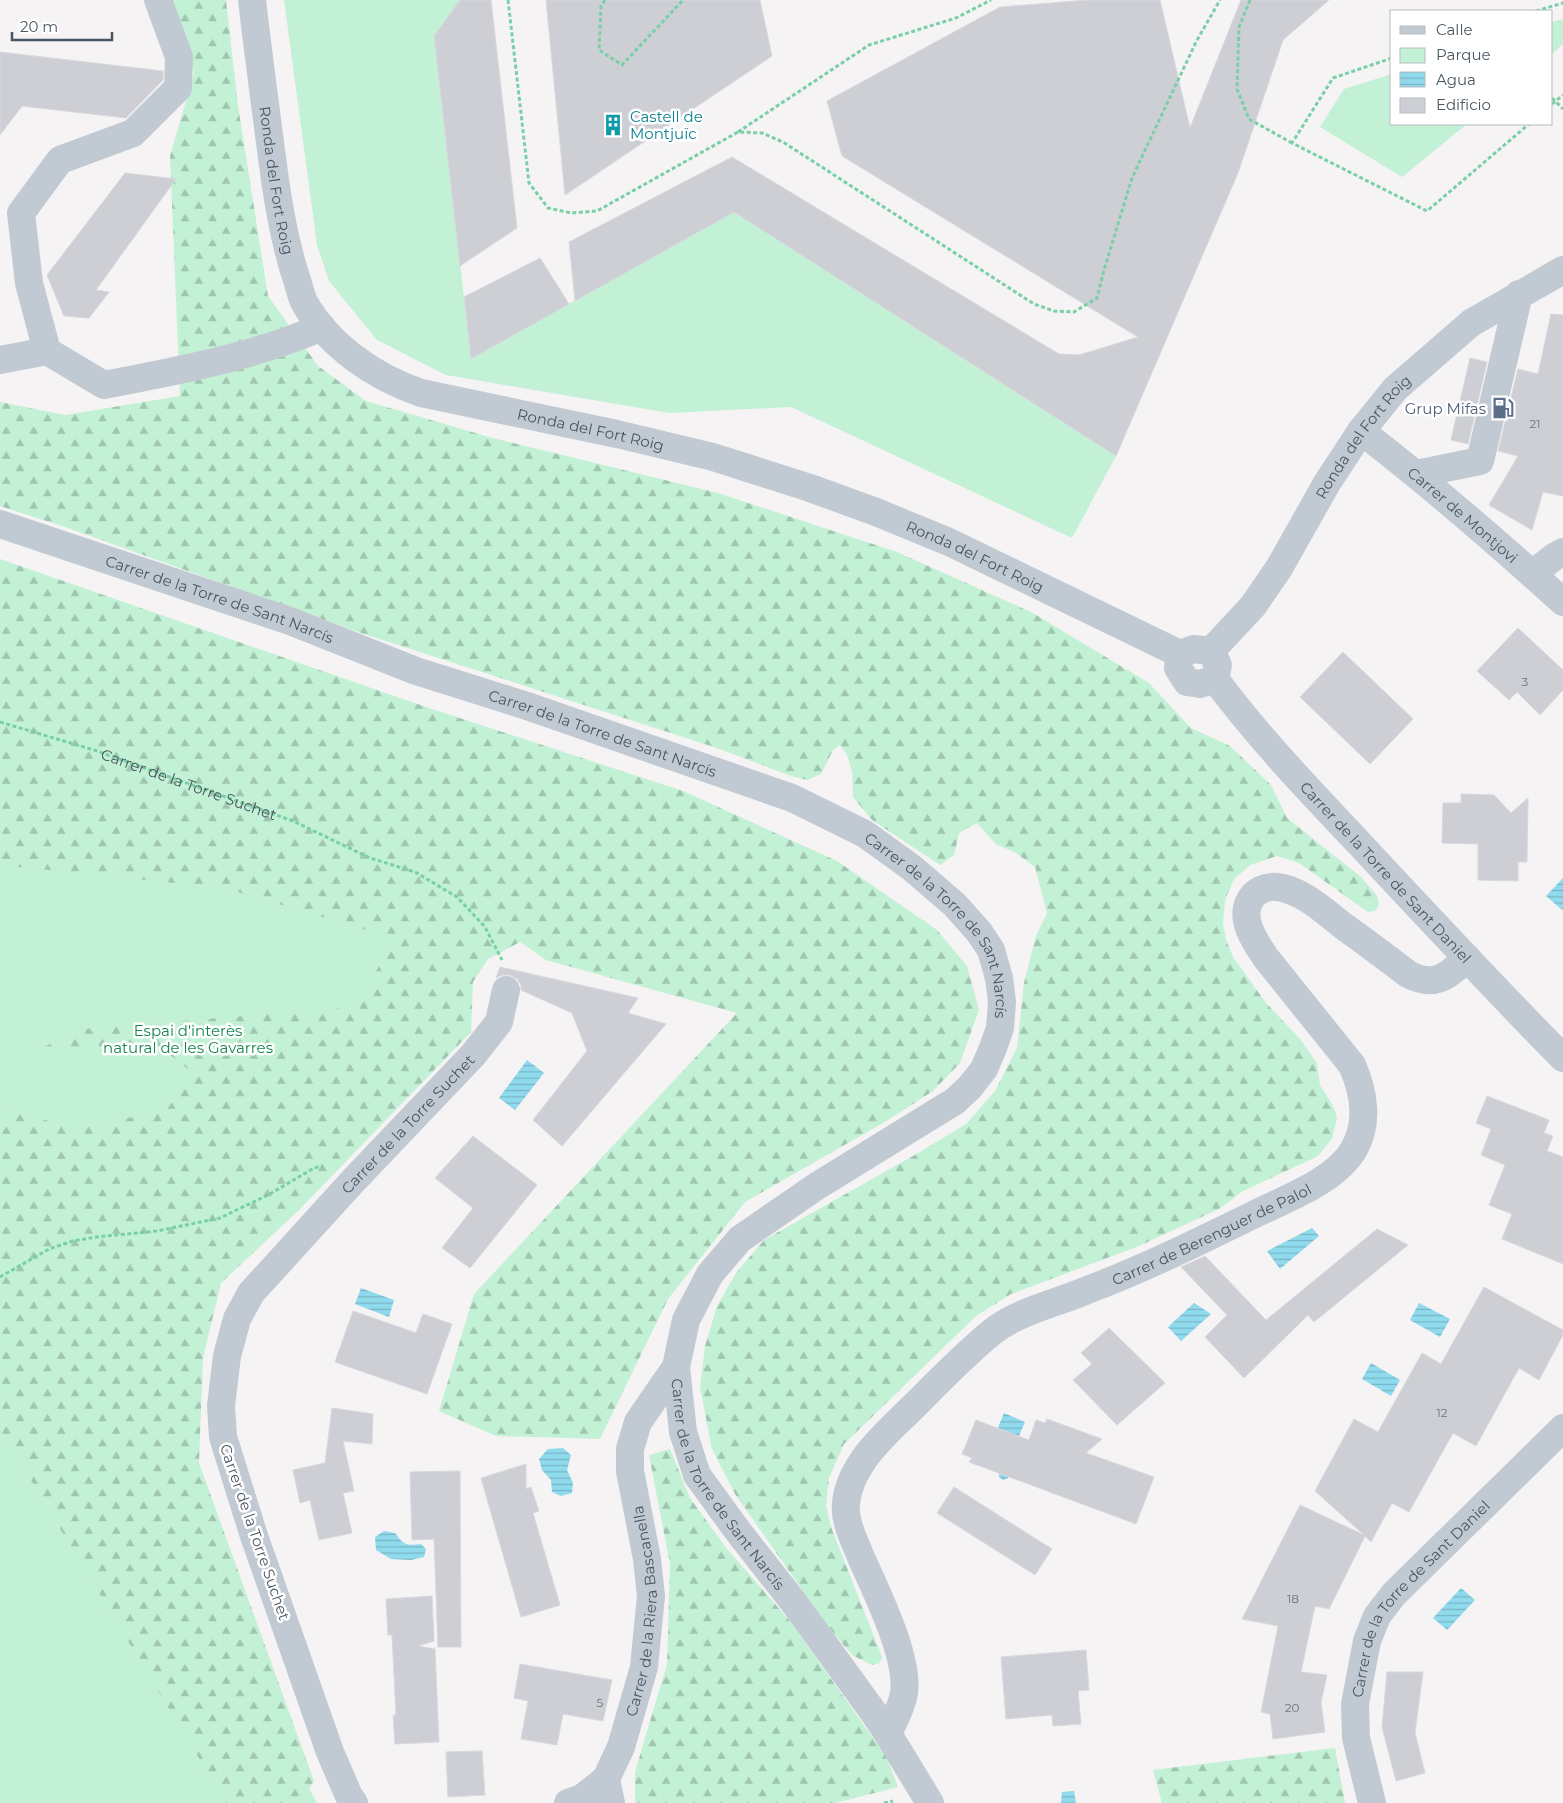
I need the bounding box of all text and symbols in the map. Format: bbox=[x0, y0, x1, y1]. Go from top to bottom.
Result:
scale bar bbox=[12, 10, 112, 42]
legend bbox=[1390, 10, 1553, 125]
text: 20 m bbox=[20, 17, 58, 36]
text: Calle bbox=[1436, 20, 1473, 39]
text: Parque bbox=[1436, 45, 1491, 64]
text: Agua bbox=[1436, 70, 1476, 89]
text: Edificio bbox=[1436, 95, 1491, 114]
street label: Ronda del Fort Roig bbox=[256, 105, 298, 257]
place label: Castell de Montjuïc bbox=[630, 107, 703, 143]
building icon: Castell de Montjuïc bbox=[600, 112, 626, 138]
street label: Ronda del Fort Roig bbox=[1311, 370, 1415, 502]
fuel station icon: Grup Mifas bbox=[1490, 395, 1516, 421]
place label: Grup Mifas bbox=[1405, 399, 1486, 418]
street label: Ronda del Fort Roig bbox=[515, 404, 666, 455]
house number: 21 bbox=[1529, 416, 1541, 431]
street label: Carrer de Montjovi bbox=[1404, 463, 1522, 567]
street label: Ronda del Fort Roig bbox=[903, 516, 1047, 596]
street label: Carrer de la Torre de Sant Narcís bbox=[103, 550, 337, 647]
house number: 3 bbox=[1522, 674, 1529, 689]
street label: Carrer de la Torre de Sant Narcís bbox=[486, 685, 719, 781]
street label: Carrer de la Torre Suchet bbox=[99, 744, 279, 824]
street label: Carrer de la Torre de Sant Daniel bbox=[1296, 777, 1476, 967]
street label: Carrer de la Torre de Sant Narcís bbox=[861, 828, 1012, 1019]
park label: Espai d'interès natural de les Gavarres bbox=[103, 1021, 273, 1057]
street label: Carrer de la Torre Suchet bbox=[337, 1050, 478, 1197]
street label: Carrer de Berenguer de Palol bbox=[1109, 1179, 1314, 1289]
street label: Carrer de la Torre de Sant Narcís bbox=[668, 1377, 790, 1593]
house number: 12 bbox=[1436, 1405, 1448, 1420]
street label: Carrer de la Torre Suchet bbox=[216, 1441, 294, 1623]
street label: Carrer de la Torre de Sant Daniel bbox=[1347, 1496, 1494, 1699]
street label: Carrer de la Riera Bascanella bbox=[621, 1504, 661, 1718]
house number: 18 bbox=[1287, 1591, 1299, 1606]
house number: 5 bbox=[597, 1695, 604, 1710]
house number: 20 bbox=[1285, 1700, 1299, 1715]

